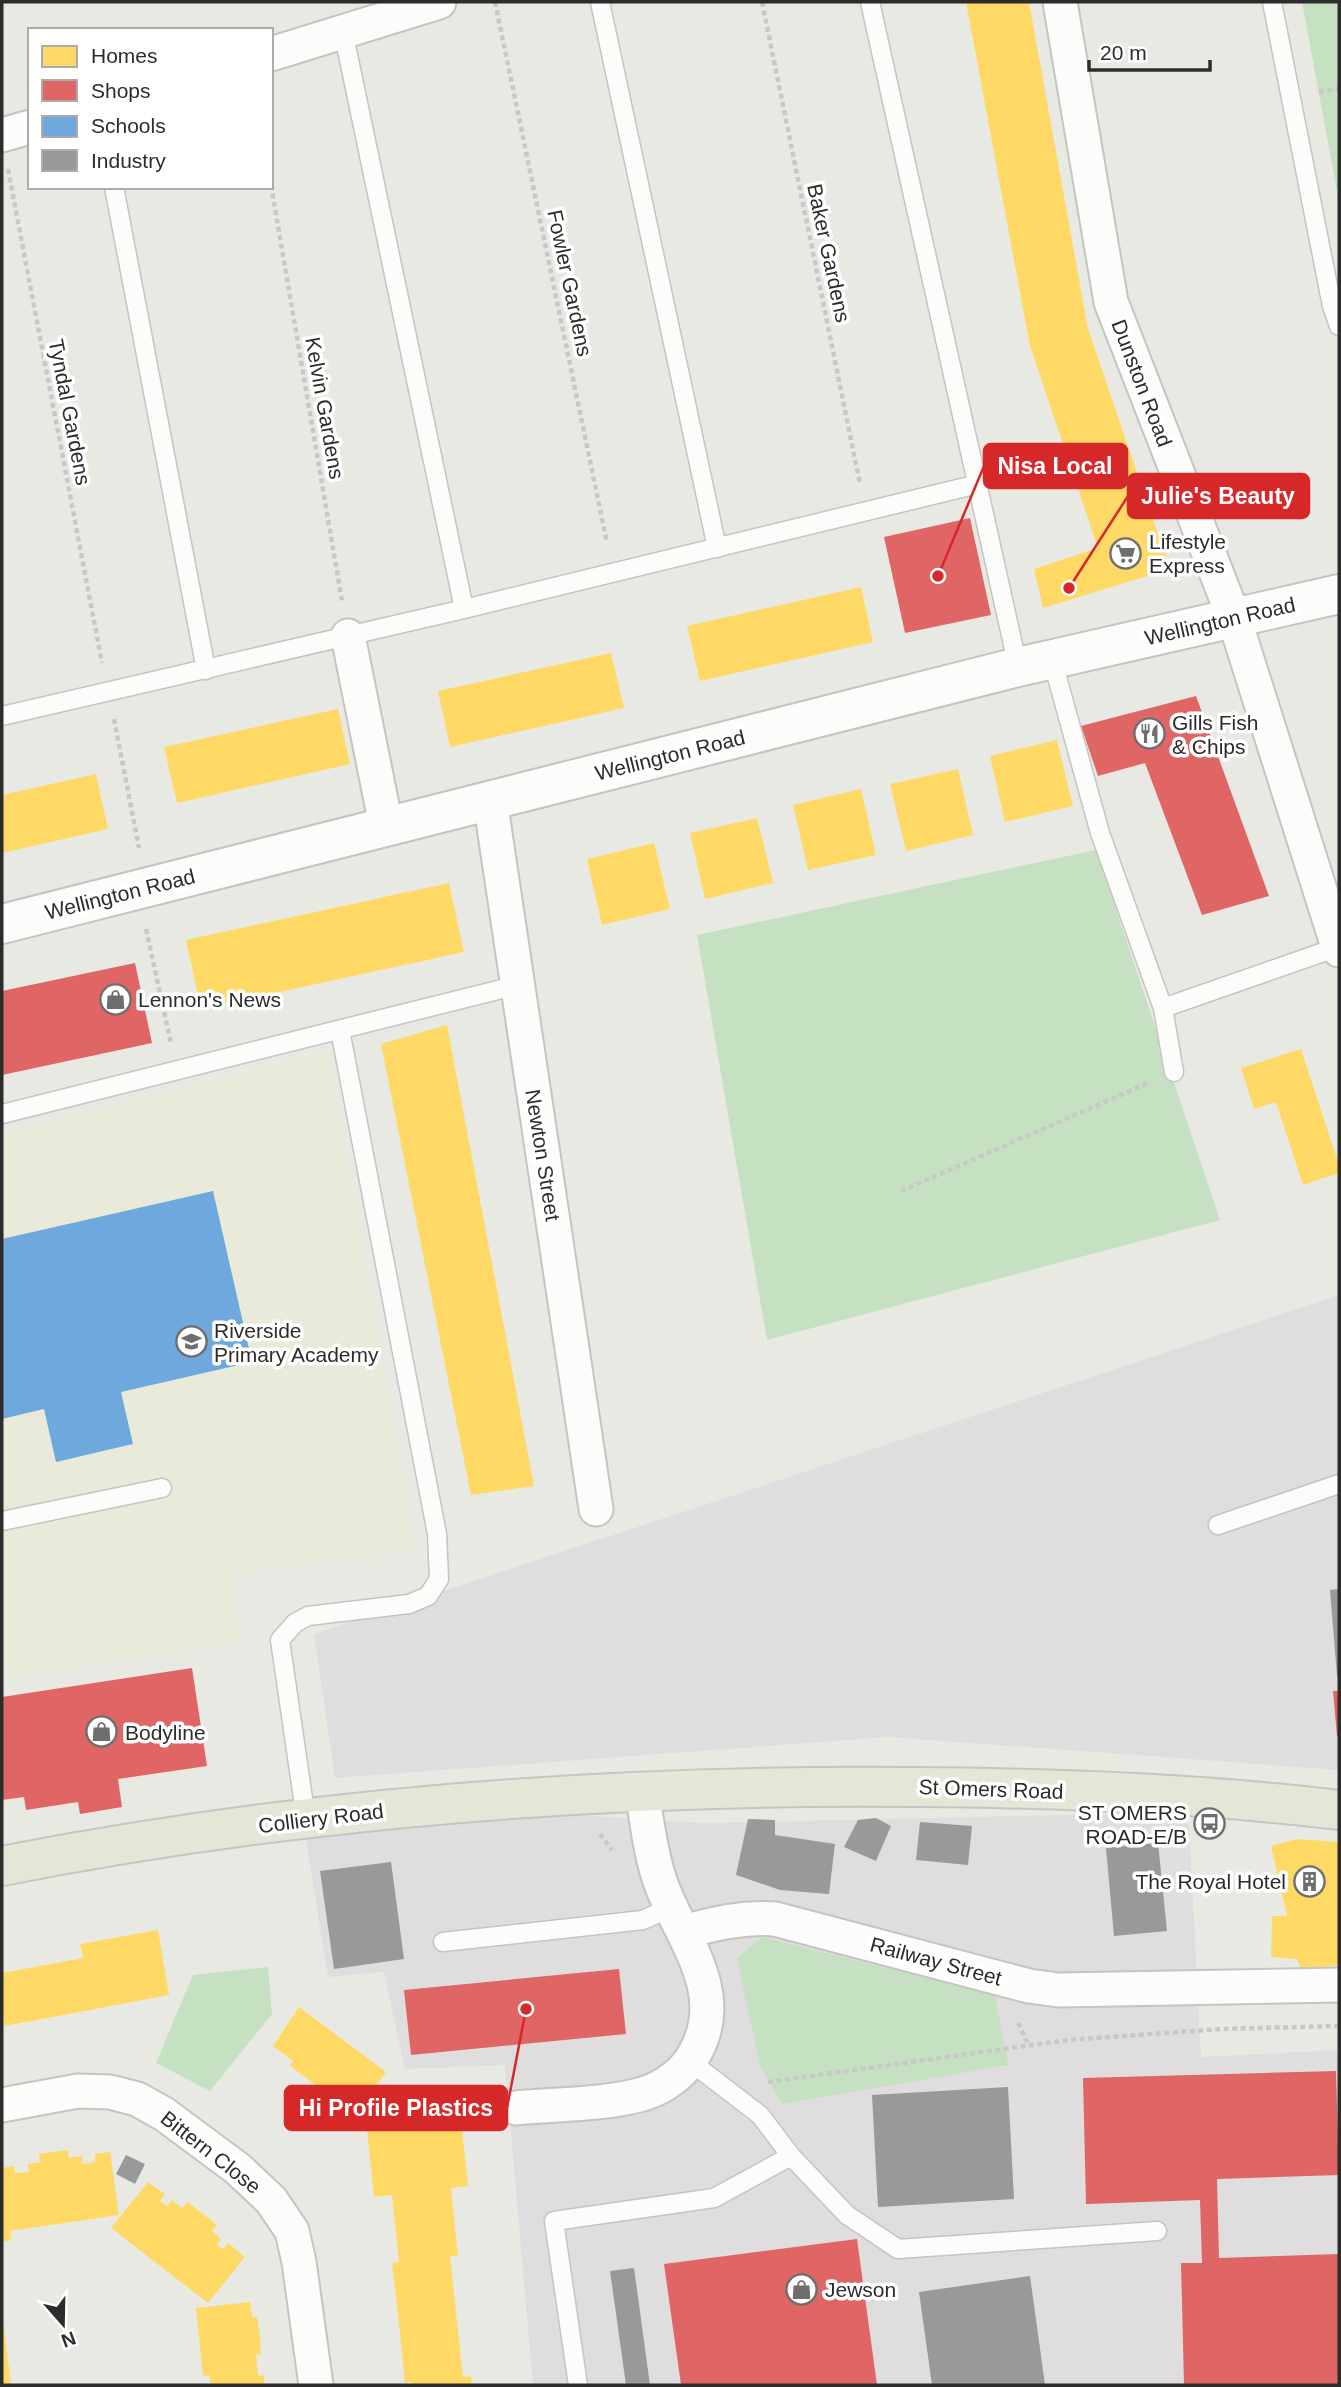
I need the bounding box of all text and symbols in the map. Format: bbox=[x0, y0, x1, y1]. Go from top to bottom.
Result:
legend bbox=[28, 28, 273, 189]
scale bar bbox=[1089, 28, 1210, 72]
text: 20 m bbox=[1100, 41, 1147, 64]
text: Homes bbox=[91, 44, 158, 67]
text: Shops bbox=[91, 79, 151, 102]
text: Schools bbox=[91, 114, 166, 137]
text: Industry bbox=[91, 149, 166, 172]
street label: Baker Gardens bbox=[803, 182, 855, 324]
street label: Fowler Gardens bbox=[543, 208, 597, 358]
street label: Dunston Road bbox=[1107, 316, 1177, 450]
street label: Kelvin Gardens bbox=[301, 335, 349, 481]
street label: Tyndal Gardens bbox=[45, 337, 95, 487]
callout: Nisa Local bbox=[984, 444, 1127, 488]
text: Nisa Local bbox=[997, 453, 1113, 479]
callout: Julie's Beauty bbox=[1128, 474, 1309, 518]
text: Julie's Beauty bbox=[1141, 483, 1295, 509]
place label: Lifestyle Express bbox=[1149, 530, 1226, 577]
supermarket icon: Lifestyle Express bbox=[1109, 536, 1143, 570]
street label: Wellington Road bbox=[1143, 593, 1297, 649]
place label: Gills Fish & Chips bbox=[1172, 711, 1258, 758]
restaurant icon: Gills Fish & Chips bbox=[1132, 717, 1166, 751]
street label: Wellington Road bbox=[593, 725, 747, 785]
street label: Wellington Road bbox=[43, 864, 197, 924]
shop icon: Lennon's News bbox=[98, 982, 132, 1016]
place label: Lennon's News bbox=[138, 988, 281, 1011]
street label: Newton Street bbox=[521, 1087, 565, 1223]
place label: Riverside Primary Academy bbox=[214, 1319, 379, 1366]
school or university icon: Riverside Primary Academy bbox=[174, 1325, 208, 1359]
shop icon: Bodyline bbox=[85, 1715, 119, 1749]
place label: Bodyline bbox=[125, 1721, 206, 1744]
street label: St Omers Road bbox=[918, 1775, 1064, 1803]
street label: Colliery Road bbox=[257, 1799, 385, 1837]
place label: ST OMERS ROAD-E/B bbox=[1078, 1801, 1187, 1848]
bus stop icon: ST OMERS ROAD-E/B bbox=[1193, 1807, 1227, 1841]
building icon: The Royal Hotel bbox=[1292, 1864, 1326, 1898]
place label: The Royal Hotel bbox=[1135, 1870, 1286, 1893]
street label: Railway Street bbox=[868, 1932, 1005, 1990]
callout: Hi Profile Plastics bbox=[285, 2086, 507, 2130]
text: Hi Profile Plastics bbox=[299, 2095, 493, 2121]
street label: Bittern Close bbox=[157, 2106, 265, 2198]
shop icon: Jewson bbox=[785, 2272, 819, 2306]
place label: Jewson bbox=[825, 2278, 896, 2301]
north arrow bbox=[28, 2289, 98, 2359]
text: N bbox=[59, 2327, 79, 2352]

